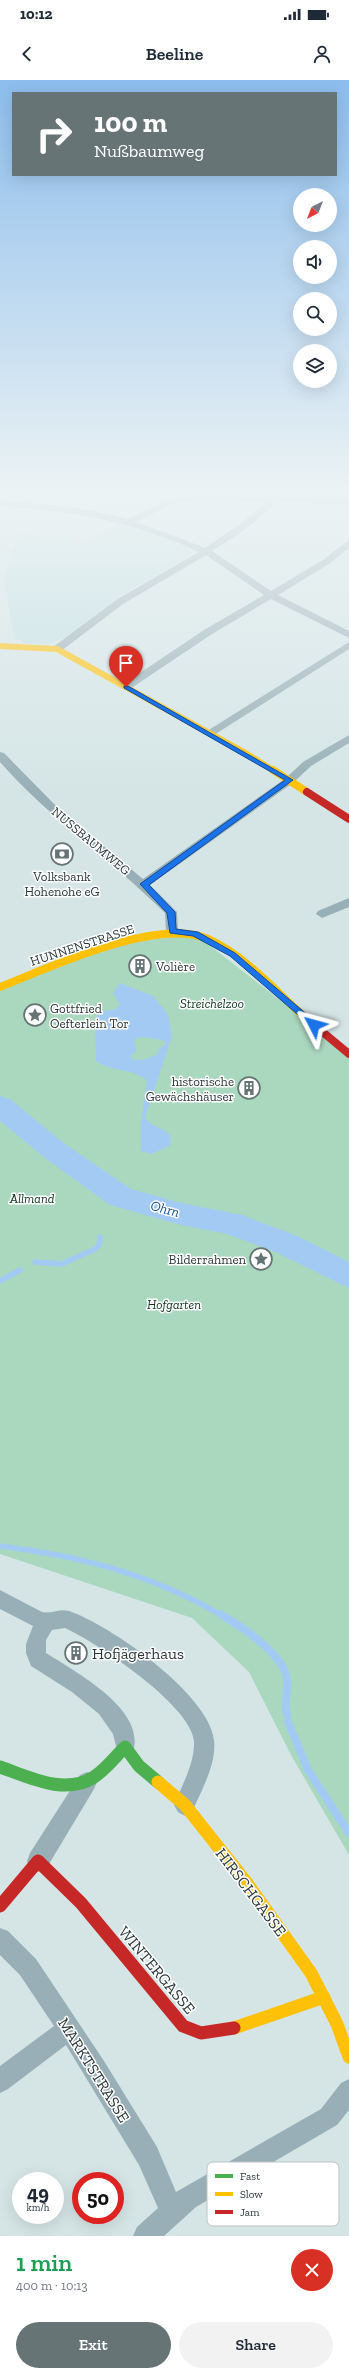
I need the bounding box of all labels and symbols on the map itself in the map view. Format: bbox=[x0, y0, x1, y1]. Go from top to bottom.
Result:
north arrow bbox=[293, 188, 337, 232]
pin bbox=[109, 646, 143, 687]
street label: NUSSBAUMWEG bbox=[49, 804, 133, 878]
bank icon: Volksbank Hohenohe eG bbox=[49, 841, 75, 867]
place label: Volksbank Hohenohe eG bbox=[24, 869, 100, 899]
street label: HUNNENSTRASSE bbox=[28, 921, 136, 969]
building icon: Volière bbox=[127, 953, 153, 979]
place label: Volière bbox=[155, 959, 195, 974]
park label: Streichelzoo bbox=[180, 996, 244, 1011]
place label: Gottfried Oefterlein Tor bbox=[50, 1001, 129, 1031]
place icon: Gottfried Oefterlein Tor bbox=[22, 1002, 48, 1028]
position arrow bbox=[293, 1004, 335, 1046]
place label: historische Gewächshäuser bbox=[146, 1074, 234, 1104]
building icon: historische Gewächshäuser bbox=[236, 1075, 262, 1101]
park label: Allmand bbox=[9, 1191, 55, 1206]
water label: Ohrn bbox=[149, 1197, 181, 1221]
place icon: Bilderrahmen bbox=[248, 1246, 274, 1272]
place label: Bilderrahmen bbox=[169, 1252, 247, 1267]
park label: Hofgarten bbox=[147, 1297, 201, 1312]
building icon: Hofjägerhaus bbox=[63, 1640, 89, 1666]
place label: Hofjägerhaus bbox=[92, 1644, 184, 1663]
street label: HIRSCHGASSE bbox=[212, 1844, 290, 1940]
street label: WINTERGASSE bbox=[115, 1922, 199, 2018]
street label: MARKTSTRASSE bbox=[54, 2014, 134, 2126]
legend bbox=[207, 2162, 339, 2226]
text: Fast bbox=[240, 2170, 261, 2183]
speed limit sign: 50 bbox=[72, 2172, 124, 2224]
text: Slow bbox=[240, 2188, 263, 2201]
text: Jam bbox=[240, 2206, 260, 2219]

